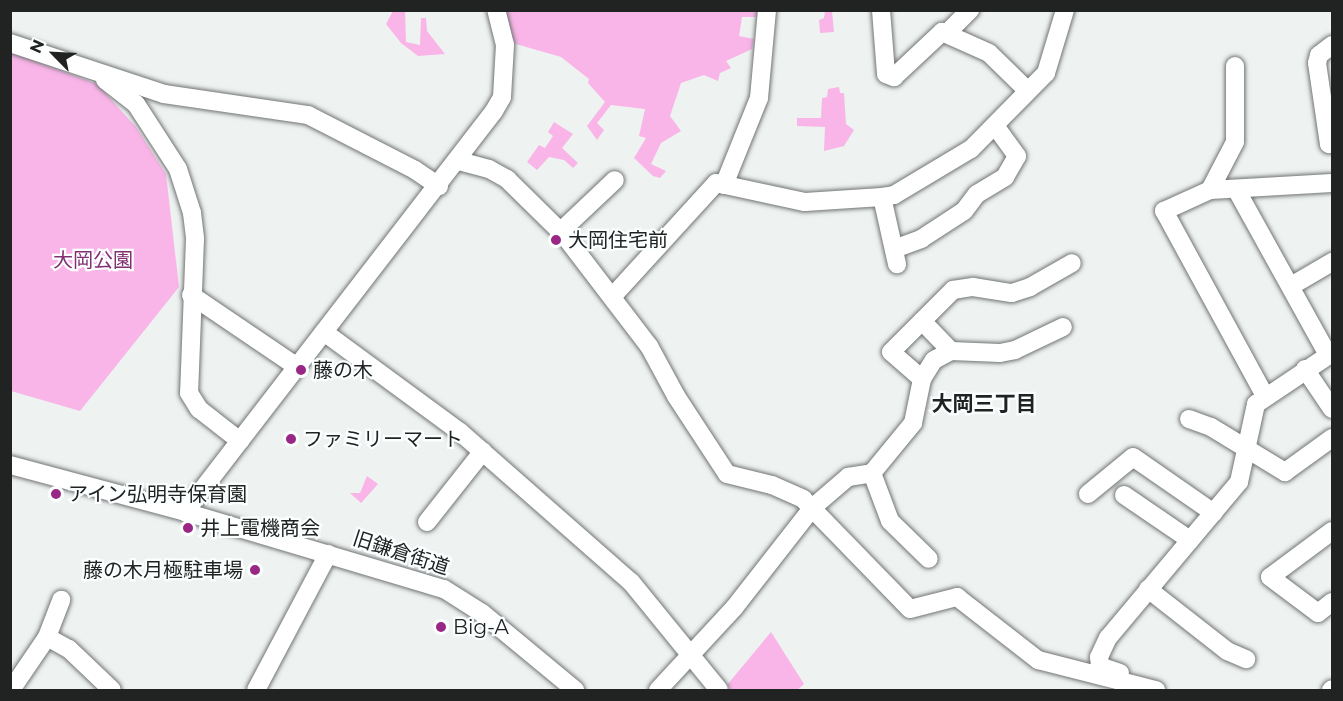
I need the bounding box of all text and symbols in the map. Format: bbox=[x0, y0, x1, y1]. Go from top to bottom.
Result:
north arrow bbox=[24, 24, 84, 84]
text: N bbox=[26, 37, 48, 56]
place label: 大岡住宅前 bbox=[568, 228, 668, 252]
marker: 大岡住宅前 bbox=[549, 233, 563, 247]
park label: 大岡公園 bbox=[53, 248, 133, 272]
place label: 藤の木 bbox=[313, 358, 373, 382]
marker: 藤の木 bbox=[294, 363, 308, 377]
district label: 大岡三丁目 bbox=[932, 391, 1036, 417]
place label: ファミリーマート bbox=[303, 427, 463, 451]
marker: ファミリーマート bbox=[284, 432, 298, 446]
place label: アイン弘明寺保育園 bbox=[68, 482, 248, 506]
marker: アイン弘明寺保育園 bbox=[49, 487, 63, 501]
place label: 井上電機商会 bbox=[200, 516, 320, 540]
marker: 井上電機商会 bbox=[181, 521, 195, 535]
street label: 旧鎌倉街道 bbox=[350, 526, 452, 580]
place label: 藤の木月極駐車場 bbox=[83, 558, 243, 582]
marker: 藤の木月極駐車場 bbox=[248, 563, 262, 577]
place label: Big-A bbox=[453, 615, 509, 639]
marker: Big-A bbox=[434, 620, 448, 634]

